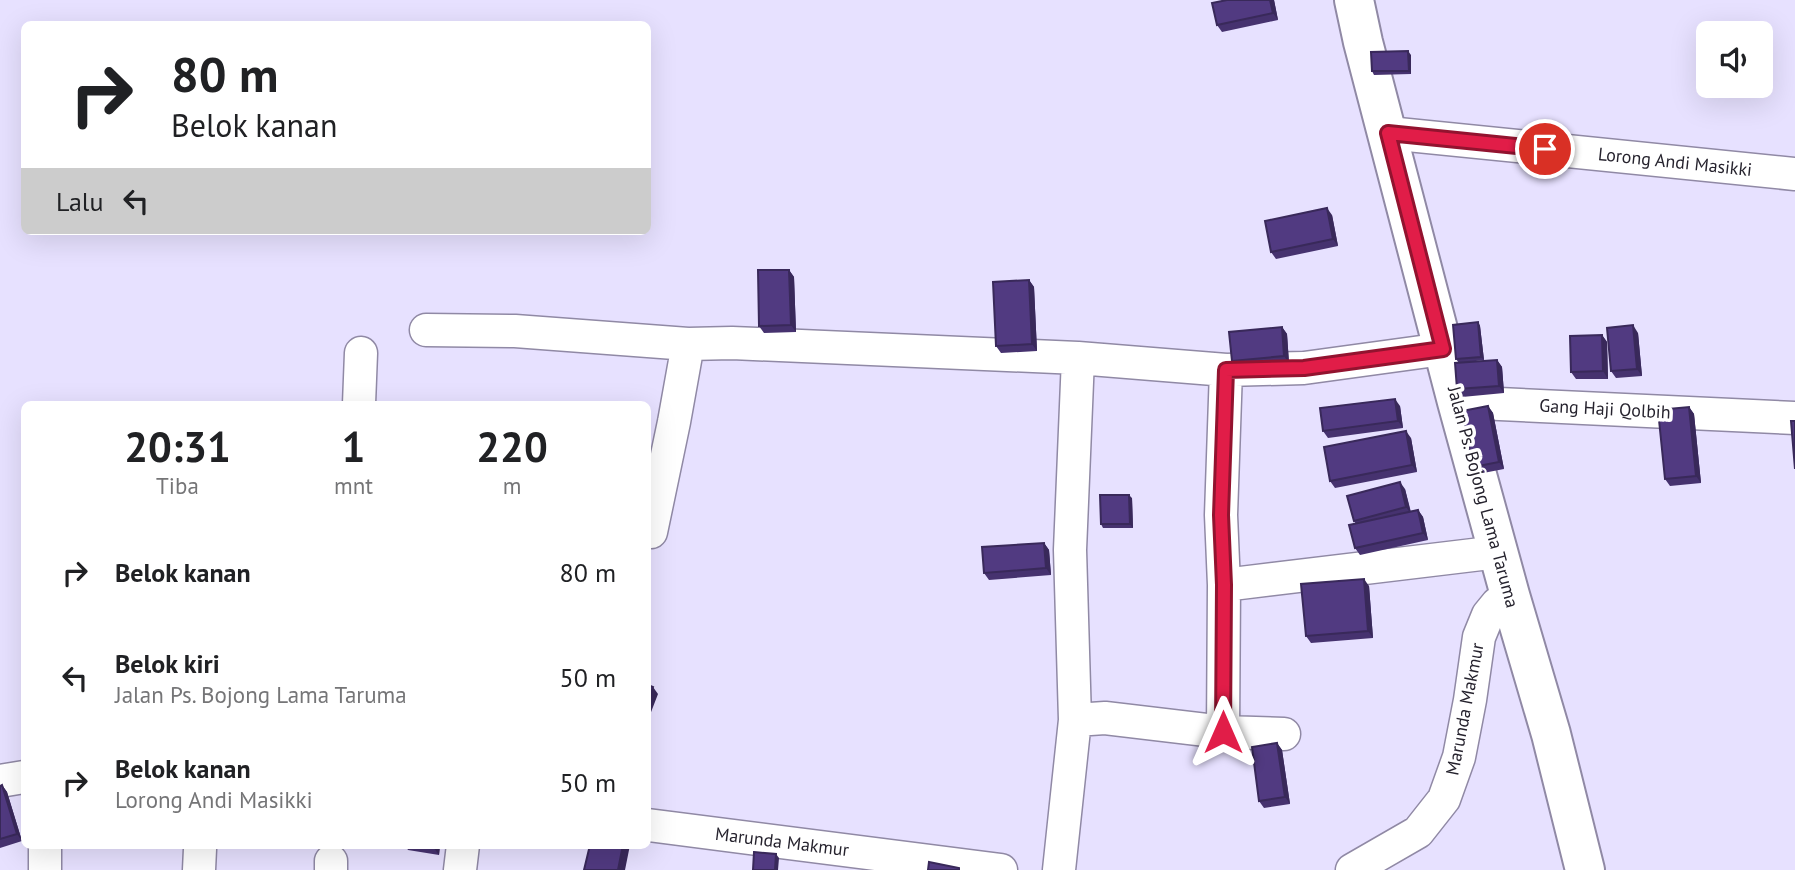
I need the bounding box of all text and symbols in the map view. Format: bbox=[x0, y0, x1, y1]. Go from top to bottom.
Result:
map controls bbox=[1696, 21, 1773, 98]
button: sound bbox=[1696, 21, 1773, 98]
text: 80 m bbox=[171, 42, 278, 106]
icon: right bbox=[56, 49, 147, 140]
text: Belok kanan bbox=[171, 104, 337, 146]
pin bbox=[1515, 119, 1575, 179]
icon: arrive bbox=[1526, 130, 1564, 168]
street label: Lorong Andi Masikki bbox=[1597, 142, 1753, 181]
icon: left bbox=[117, 182, 155, 220]
text: Lalu bbox=[56, 185, 103, 218]
street label: Jalan Ps. Bojong Lama Taruma bbox=[1443, 383, 1524, 610]
street label: Gang Haji Qolbih bbox=[1539, 394, 1671, 423]
text: 20:31 bbox=[124, 419, 231, 474]
text: 1 bbox=[342, 419, 365, 474]
text: 220 bbox=[476, 419, 548, 474]
text: Tiba bbox=[156, 471, 199, 500]
text: mnt bbox=[334, 471, 373, 500]
text: m bbox=[503, 471, 521, 500]
icon: right bbox=[56, 554, 94, 592]
text: Belok kanan bbox=[115, 556, 251, 589]
text: 80 m bbox=[560, 556, 616, 589]
street label: Marunda Makmur bbox=[1440, 641, 1489, 777]
text: Belok kiri bbox=[115, 647, 220, 680]
icon: left bbox=[56, 659, 94, 697]
text: 50 m bbox=[560, 661, 616, 694]
text: Jalan Ps. Bojong Lama Taruma bbox=[115, 680, 407, 709]
position arrow bbox=[1186, 695, 1260, 769]
text: Belok kanan bbox=[115, 752, 251, 785]
icon: right bbox=[56, 764, 94, 802]
text: 50 m bbox=[560, 766, 616, 799]
text: Lorong Andi Masikki bbox=[115, 785, 313, 814]
street label: Marunda Makmur bbox=[714, 822, 850, 861]

